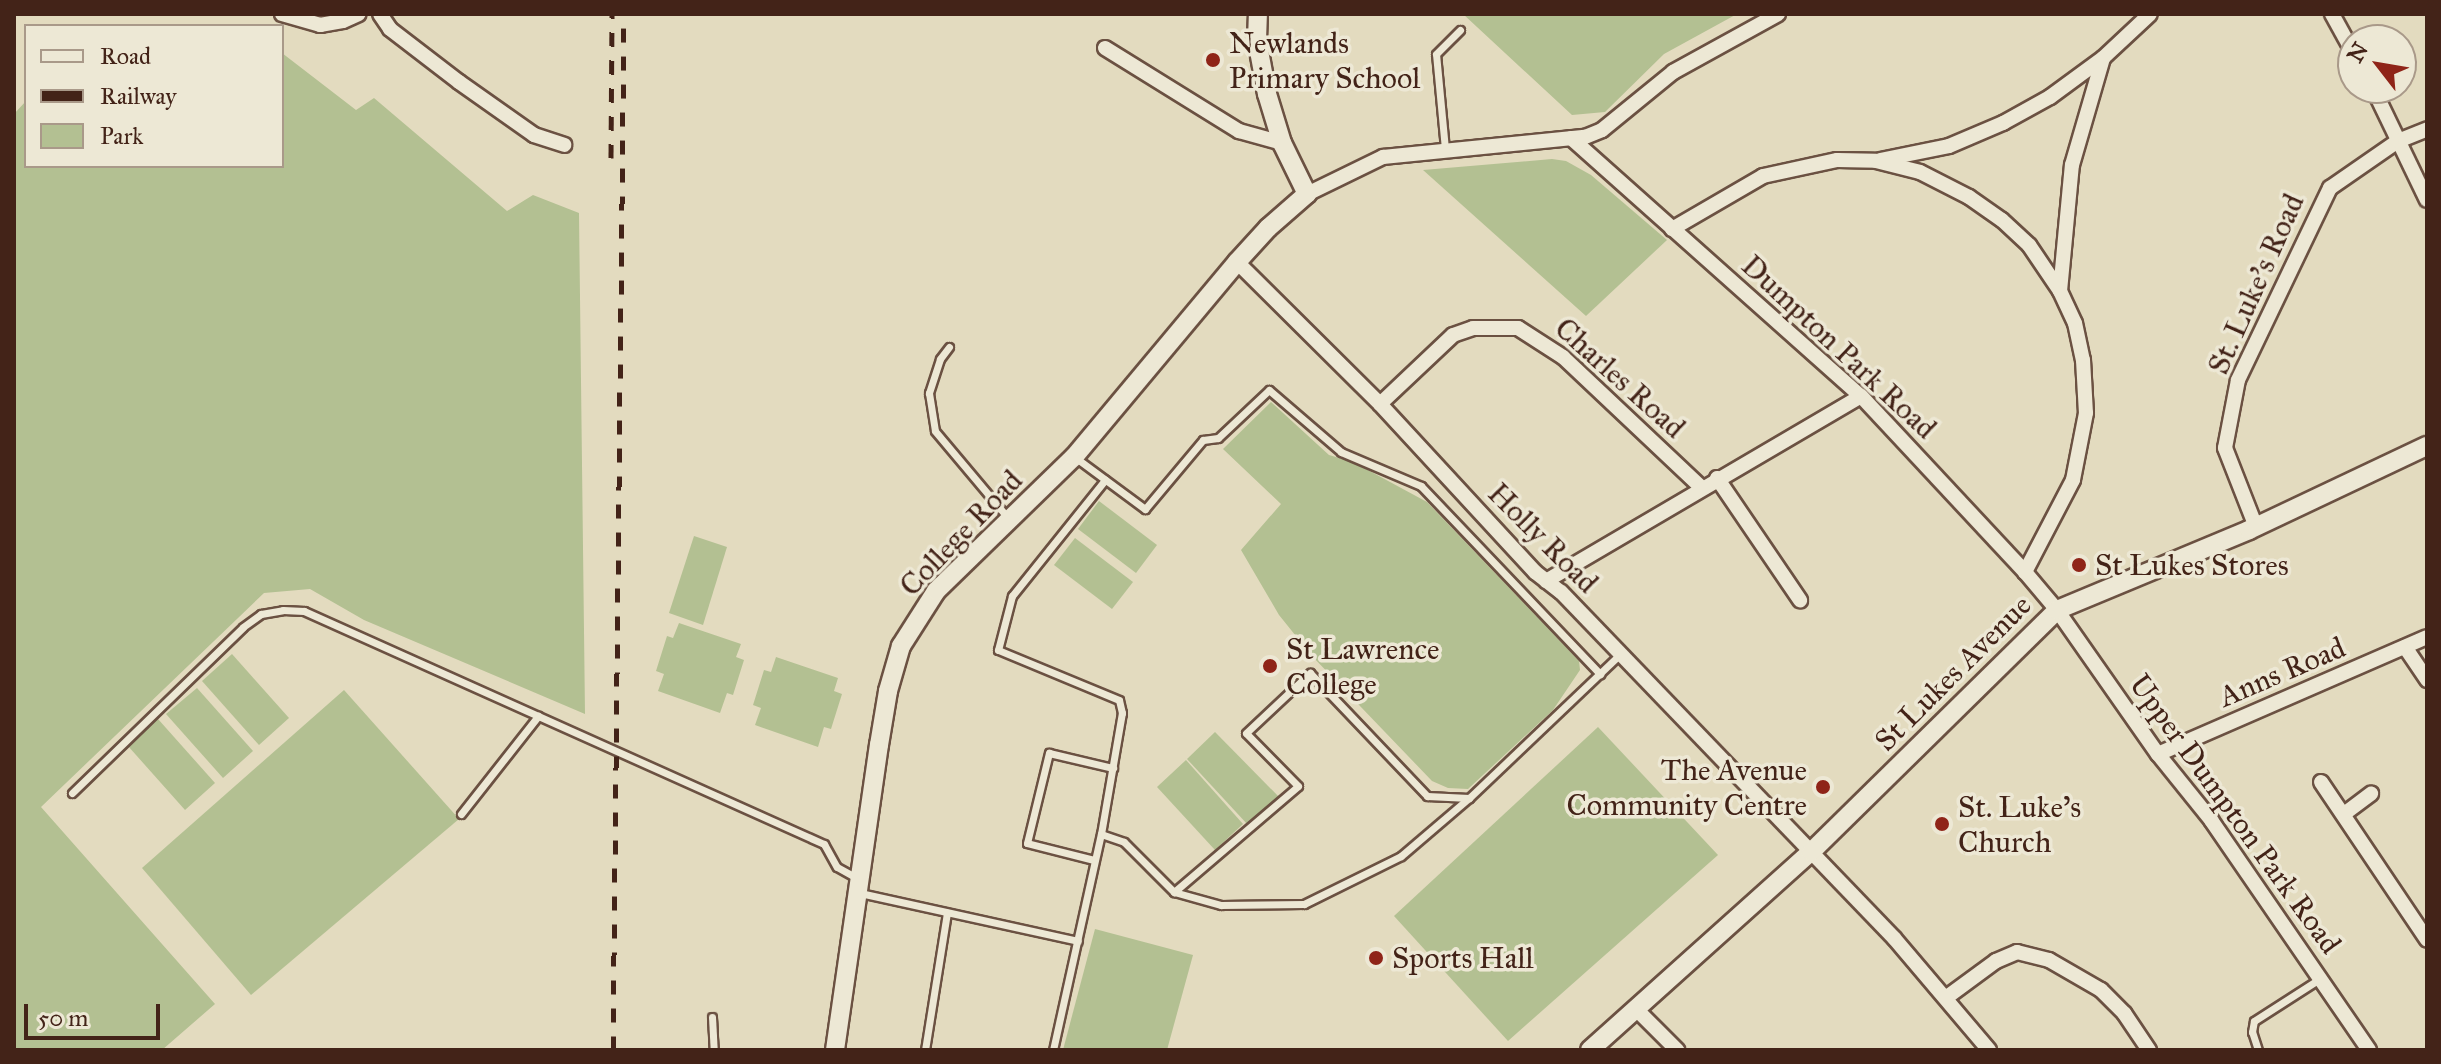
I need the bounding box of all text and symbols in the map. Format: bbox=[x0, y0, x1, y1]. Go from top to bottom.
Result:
legend bbox=[24, 24, 284, 168]
north arrow bbox=[2337, 24, 2417, 104]
place label: Newlands Primary School bbox=[1229, 25, 1420, 96]
text: N bbox=[2341, 37, 2374, 67]
text: Road bbox=[100, 41, 151, 71]
marker: Newlands Primary School bbox=[1204, 51, 1222, 69]
text: Railway bbox=[100, 81, 177, 111]
text: Park bbox=[100, 121, 143, 151]
street label: St. Luke's Road bbox=[2200, 188, 2312, 380]
street label: Dumpton Park Road bbox=[1734, 248, 1944, 446]
street label: Charles Road bbox=[1547, 310, 1693, 446]
street label: College Road bbox=[892, 463, 1030, 603]
street label: Holly Road bbox=[1480, 475, 1606, 601]
place label: St Lukes Stores bbox=[2095, 547, 2289, 583]
marker: St Lukes Stores bbox=[2070, 556, 2088, 574]
street label: St Lukes Avenue bbox=[1867, 587, 2039, 759]
street label: Anns Road bbox=[2213, 629, 2351, 715]
place label: St Lawrence College bbox=[1286, 631, 1440, 702]
marker: St Lawrence College bbox=[1261, 657, 1279, 675]
street label: Upper Dumpton Park Road bbox=[2122, 667, 2348, 961]
place label: The Avenue Community Centre bbox=[1566, 752, 1807, 822]
marker: The Avenue Community Centre bbox=[1814, 778, 1832, 796]
place label: St. Luke's Church bbox=[1958, 789, 2081, 860]
marker: St. Luke's Church bbox=[1933, 815, 1951, 833]
place label: Sports Hall bbox=[1392, 940, 1534, 976]
marker: Sports Hall bbox=[1367, 949, 1385, 967]
scale bar bbox=[28, 988, 164, 1038]
text: 50 m bbox=[38, 1003, 88, 1033]

